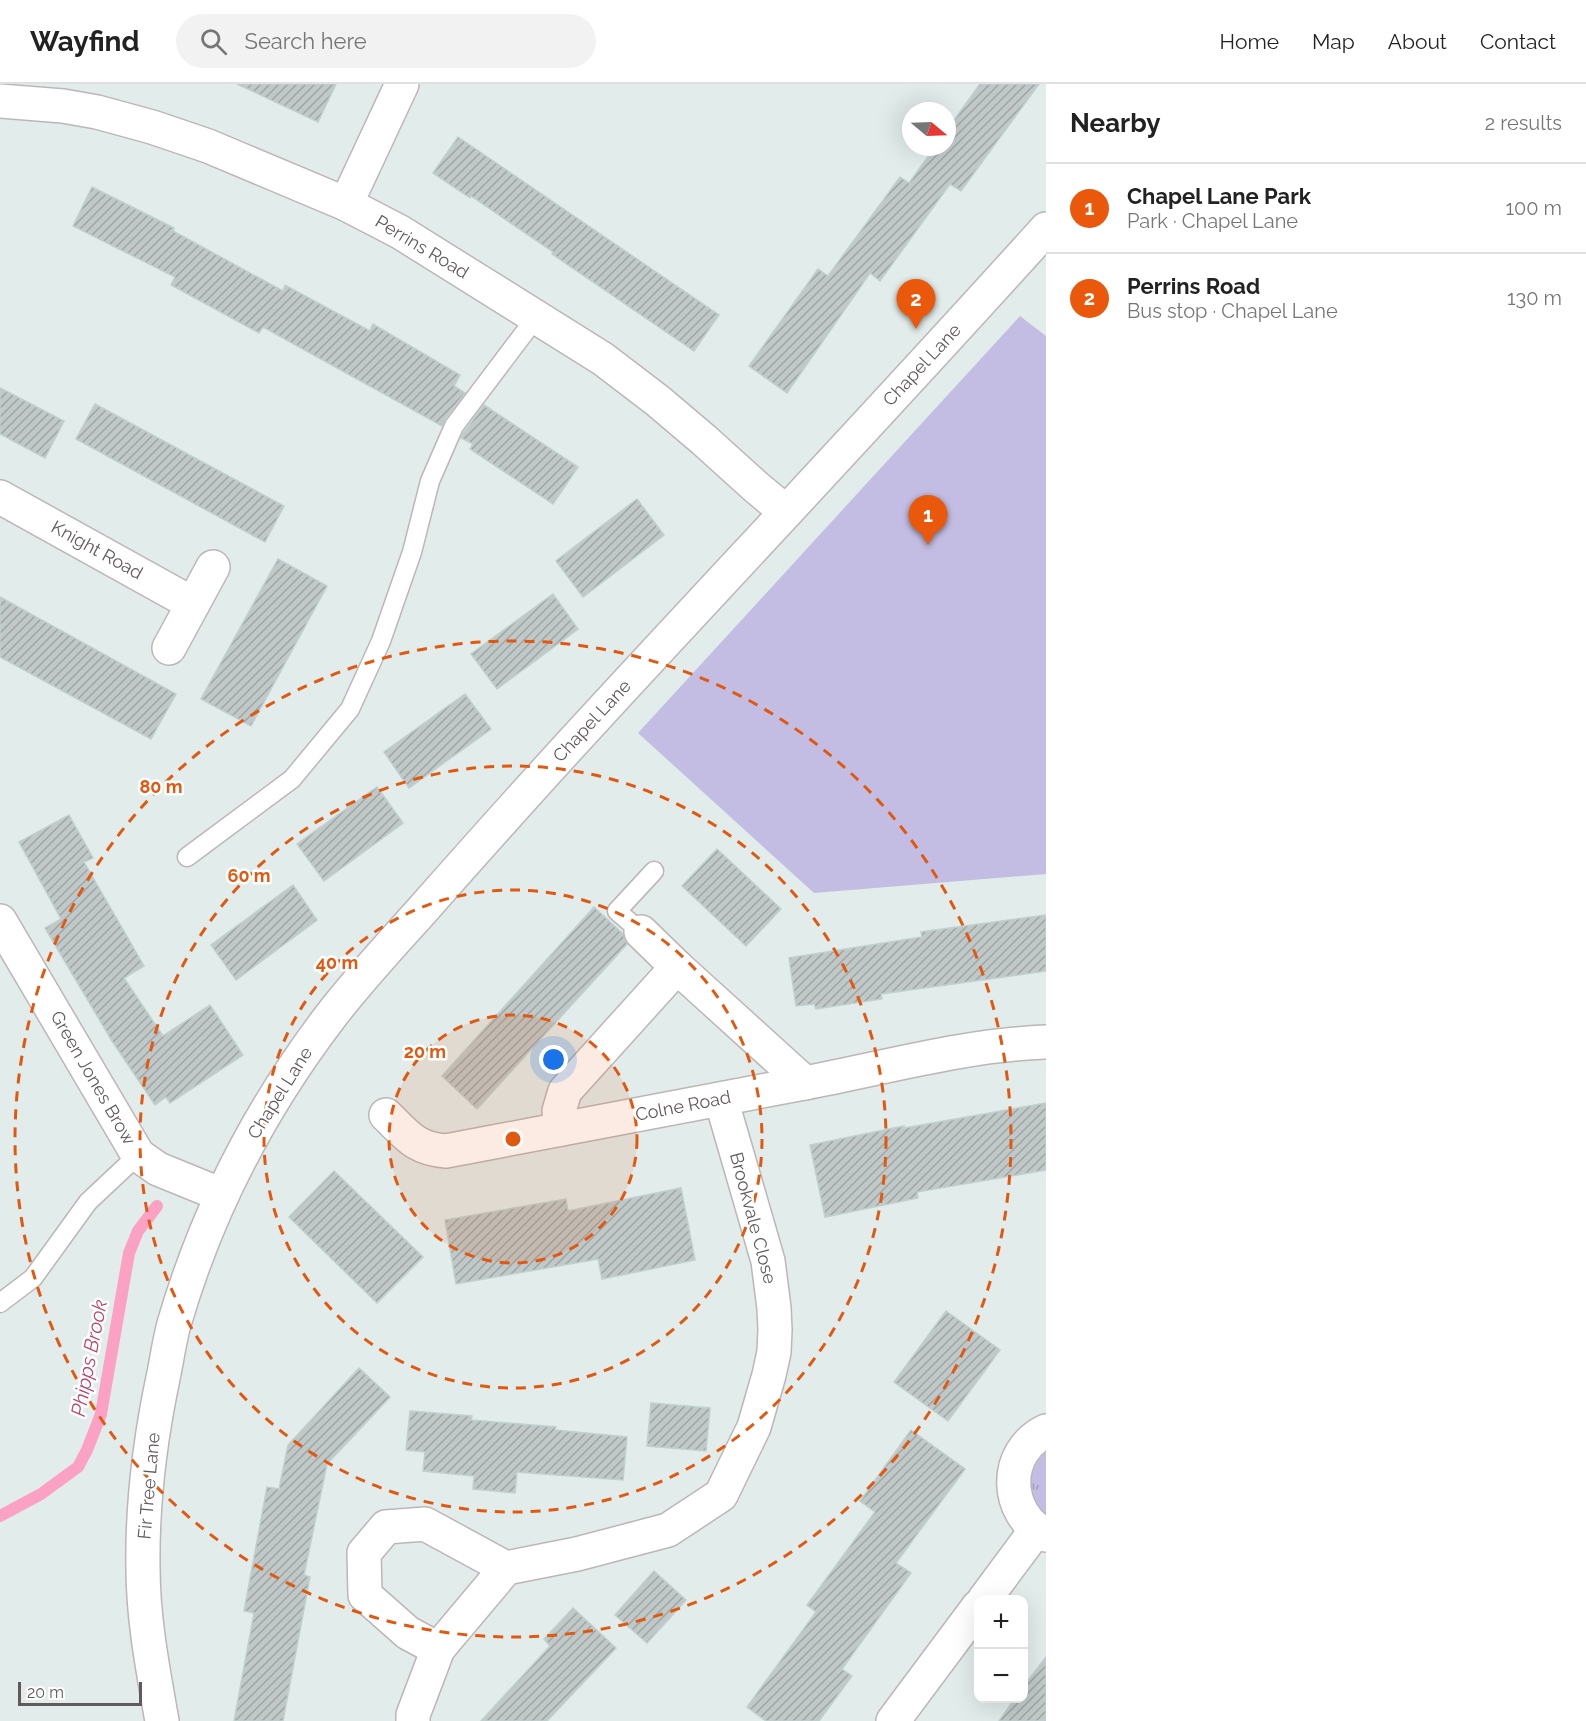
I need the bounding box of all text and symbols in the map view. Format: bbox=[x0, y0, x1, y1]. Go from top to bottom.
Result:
search box bbox=[176, 14, 596, 68]
text: Wayfind bbox=[30, 25, 140, 58]
icon: search bbox=[197, 25, 230, 58]
text: Search here bbox=[245, 28, 367, 54]
text: Home bbox=[1220, 29, 1279, 54]
text: Map bbox=[1312, 29, 1355, 54]
text: About bbox=[1388, 29, 1447, 54]
text: Contact bbox=[1480, 29, 1556, 54]
north arrow bbox=[902, 102, 956, 156]
text: Nearby bbox=[1070, 108, 1160, 138]
text: 2 results bbox=[1485, 111, 1562, 135]
text: Chapel Lane Park bbox=[1127, 183, 1311, 209]
text: 1 bbox=[1085, 196, 1094, 220]
text: 100 m bbox=[1505, 196, 1562, 220]
text: Park · Chapel Lane bbox=[1127, 209, 1298, 233]
street label: Perrins Road bbox=[372, 211, 473, 283]
text: Perrins Road bbox=[1127, 273, 1260, 299]
pin: 2 bbox=[896, 280, 936, 329]
text: 2 bbox=[1084, 286, 1095, 310]
text: 130 m bbox=[1507, 286, 1562, 310]
text: Bus stop · Chapel Lane bbox=[1127, 299, 1338, 323]
street label: Chapel Lane bbox=[878, 319, 965, 410]
pin: 1 bbox=[908, 496, 948, 545]
street label: Knight Road bbox=[48, 516, 147, 583]
street label: Chapel Lane bbox=[548, 675, 635, 766]
text: 80 m bbox=[139, 776, 183, 797]
text: 60 m bbox=[227, 865, 271, 886]
text: 40 m bbox=[316, 952, 358, 973]
street label: Green Jones Brow bbox=[47, 1007, 141, 1149]
text: 20 m bbox=[404, 1041, 446, 1062]
street label: Chapel Lane bbox=[243, 1042, 316, 1143]
your location bbox=[539, 1045, 568, 1074]
street label: Colne Road bbox=[633, 1086, 732, 1125]
centre of rings bbox=[503, 1129, 523, 1149]
street label: Brookvale Close bbox=[726, 1150, 781, 1286]
water label: Phipps Brook bbox=[66, 1297, 112, 1418]
street label: Fir Tree Lane bbox=[133, 1431, 164, 1540]
map controls bbox=[974, 1595, 1028, 1703]
button: + bbox=[974, 1595, 1028, 1649]
button: − bbox=[974, 1649, 1028, 1703]
scale bar bbox=[18, 1679, 142, 1706]
text: 20 m bbox=[27, 1683, 64, 1702]

